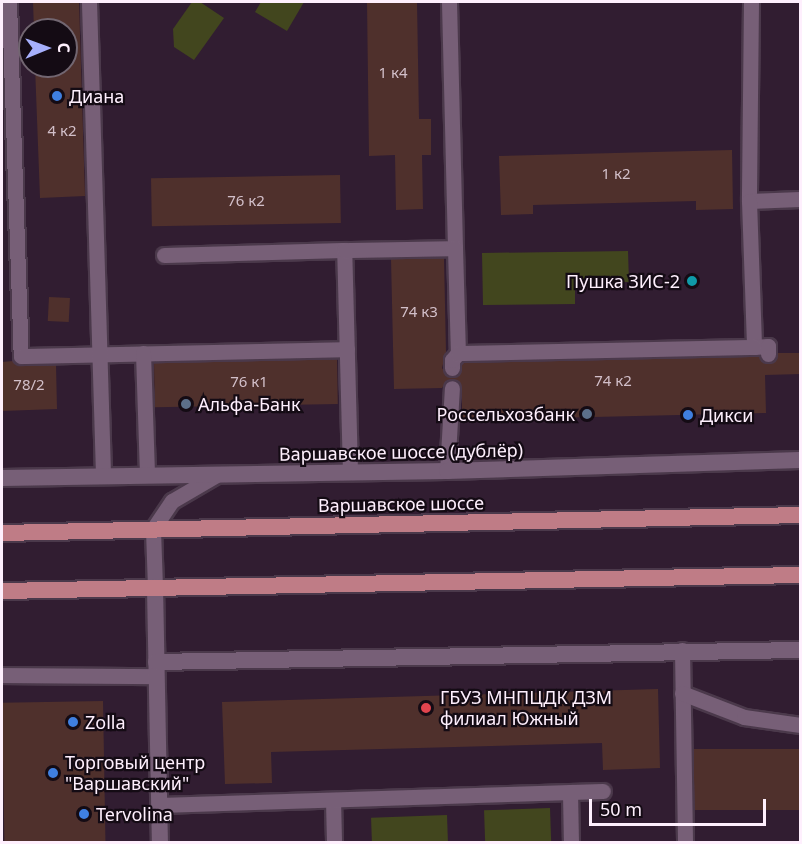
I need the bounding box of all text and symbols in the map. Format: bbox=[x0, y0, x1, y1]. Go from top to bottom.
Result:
north arrow bbox=[18, 18, 78, 78]
text: С bbox=[53, 42, 75, 53]
house number: 1 к4 bbox=[378, 64, 408, 82]
place label: Диана bbox=[69, 85, 124, 107]
marker: Диана bbox=[50, 89, 64, 103]
house number: 4 к2 bbox=[47, 122, 77, 140]
house number: 1 к2 bbox=[601, 165, 631, 183]
house number: 76 к2 bbox=[227, 192, 265, 210]
place label: Пушка ЗИС-2 bbox=[566, 270, 680, 292]
marker: Пушка ЗИС-2 bbox=[685, 274, 699, 288]
house number: 74 к3 bbox=[400, 303, 438, 321]
house number: 74 к2 bbox=[594, 372, 632, 390]
house number: 76 к1 bbox=[230, 373, 268, 391]
house number: 78/2 bbox=[13, 376, 45, 394]
place label: Альфа-Банк bbox=[198, 393, 301, 415]
marker: Альфа-Банк bbox=[179, 397, 193, 411]
place label: Россельхозбанк bbox=[437, 403, 575, 425]
place label: Дикси bbox=[700, 404, 754, 426]
marker: Россельхозбанк bbox=[580, 407, 594, 421]
marker: Дикси bbox=[681, 408, 695, 422]
street label: Варшавское шоссе (дублёр) bbox=[279, 439, 523, 465]
street label: Варшавское шоссе bbox=[318, 492, 484, 516]
place label: ГБУЗ МНПЦДК ДЗМ филиал Южный bbox=[440, 687, 612, 730]
marker: ГБУЗ МНПЦДК ДЗМ филиал Южный bbox=[417, 699, 435, 717]
place label: Zolla bbox=[85, 711, 126, 733]
marker: Zolla bbox=[66, 715, 80, 729]
place label: Торговый центр "Варшавский" bbox=[65, 752, 205, 795]
marker: Торговый центр "Варшавский" bbox=[46, 766, 60, 780]
scale bar bbox=[592, 787, 769, 825]
text: 50 m bbox=[600, 797, 642, 821]
place label: Tervolina bbox=[96, 803, 173, 825]
marker: Tervolina bbox=[77, 807, 91, 821]

